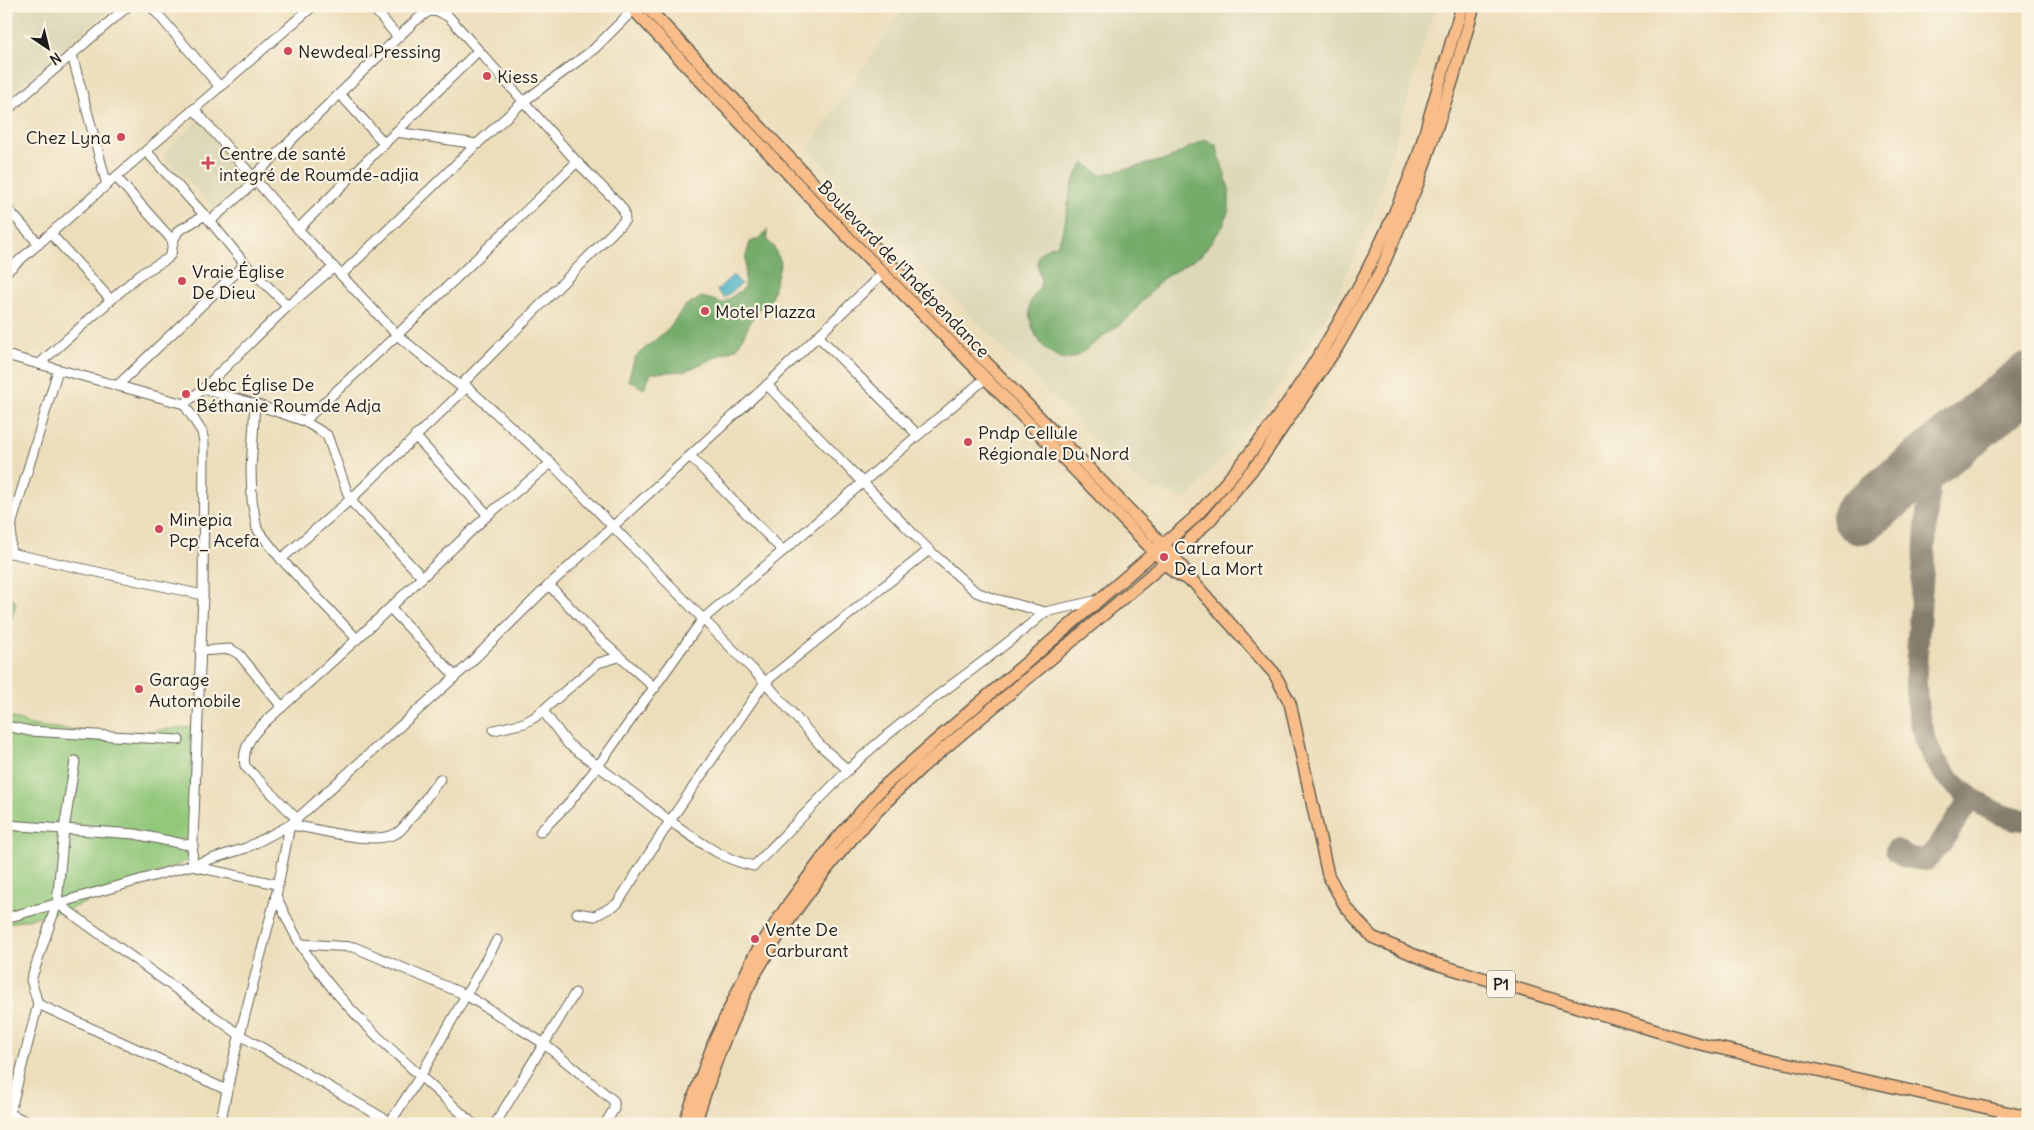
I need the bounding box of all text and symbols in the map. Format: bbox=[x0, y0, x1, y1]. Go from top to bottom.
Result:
north arrow bbox=[22, 22, 72, 72]
place label: Newdeal Pressing bbox=[298, 40, 441, 63]
marker: Newdeal Pressing bbox=[282, 45, 294, 57]
text: N bbox=[46, 48, 65, 69]
place label: Kiess bbox=[497, 65, 538, 88]
marker: Kiess bbox=[481, 70, 493, 82]
place label: Chez Lyna bbox=[26, 126, 111, 149]
marker: Chez Lyna bbox=[115, 131, 127, 143]
place label: Centre de santé integré de Roumde-adjia bbox=[219, 142, 419, 186]
marker: Centre de santé integré de Roumde-adjia bbox=[201, 156, 215, 170]
street label: Boulevard de l'Indépendance bbox=[813, 176, 995, 362]
place label: Vraie Église De Dieu bbox=[192, 260, 284, 304]
marker: Vraie Église De Dieu bbox=[176, 275, 188, 287]
place label: Motel Plazza bbox=[715, 300, 816, 323]
marker: Motel Plazza bbox=[699, 305, 711, 317]
place label: Uebc Église De Béthanie Roumde Adja bbox=[196, 373, 381, 417]
marker: Uebc Église De Béthanie Roumde Adja bbox=[180, 388, 192, 400]
place label: Pndp Cellule Régionale Du Nord bbox=[978, 421, 1130, 465]
marker: Pndp Cellule Régionale Du Nord bbox=[962, 436, 974, 448]
place label: Minepia Pcp_ Acefa bbox=[169, 508, 260, 552]
marker: Minepia Pcp_ Acefa bbox=[153, 523, 165, 535]
place label: Carrefour De La Mort bbox=[1174, 536, 1263, 580]
marker: Carrefour De La Mort bbox=[1158, 551, 1170, 563]
place label: Garage Automobile bbox=[149, 668, 241, 712]
marker: Garage Automobile bbox=[133, 683, 145, 695]
place label: Vente De Carburant bbox=[765, 918, 849, 962]
marker: Vente De Carburant bbox=[749, 933, 761, 945]
road number: P1 bbox=[1487, 971, 1515, 998]

